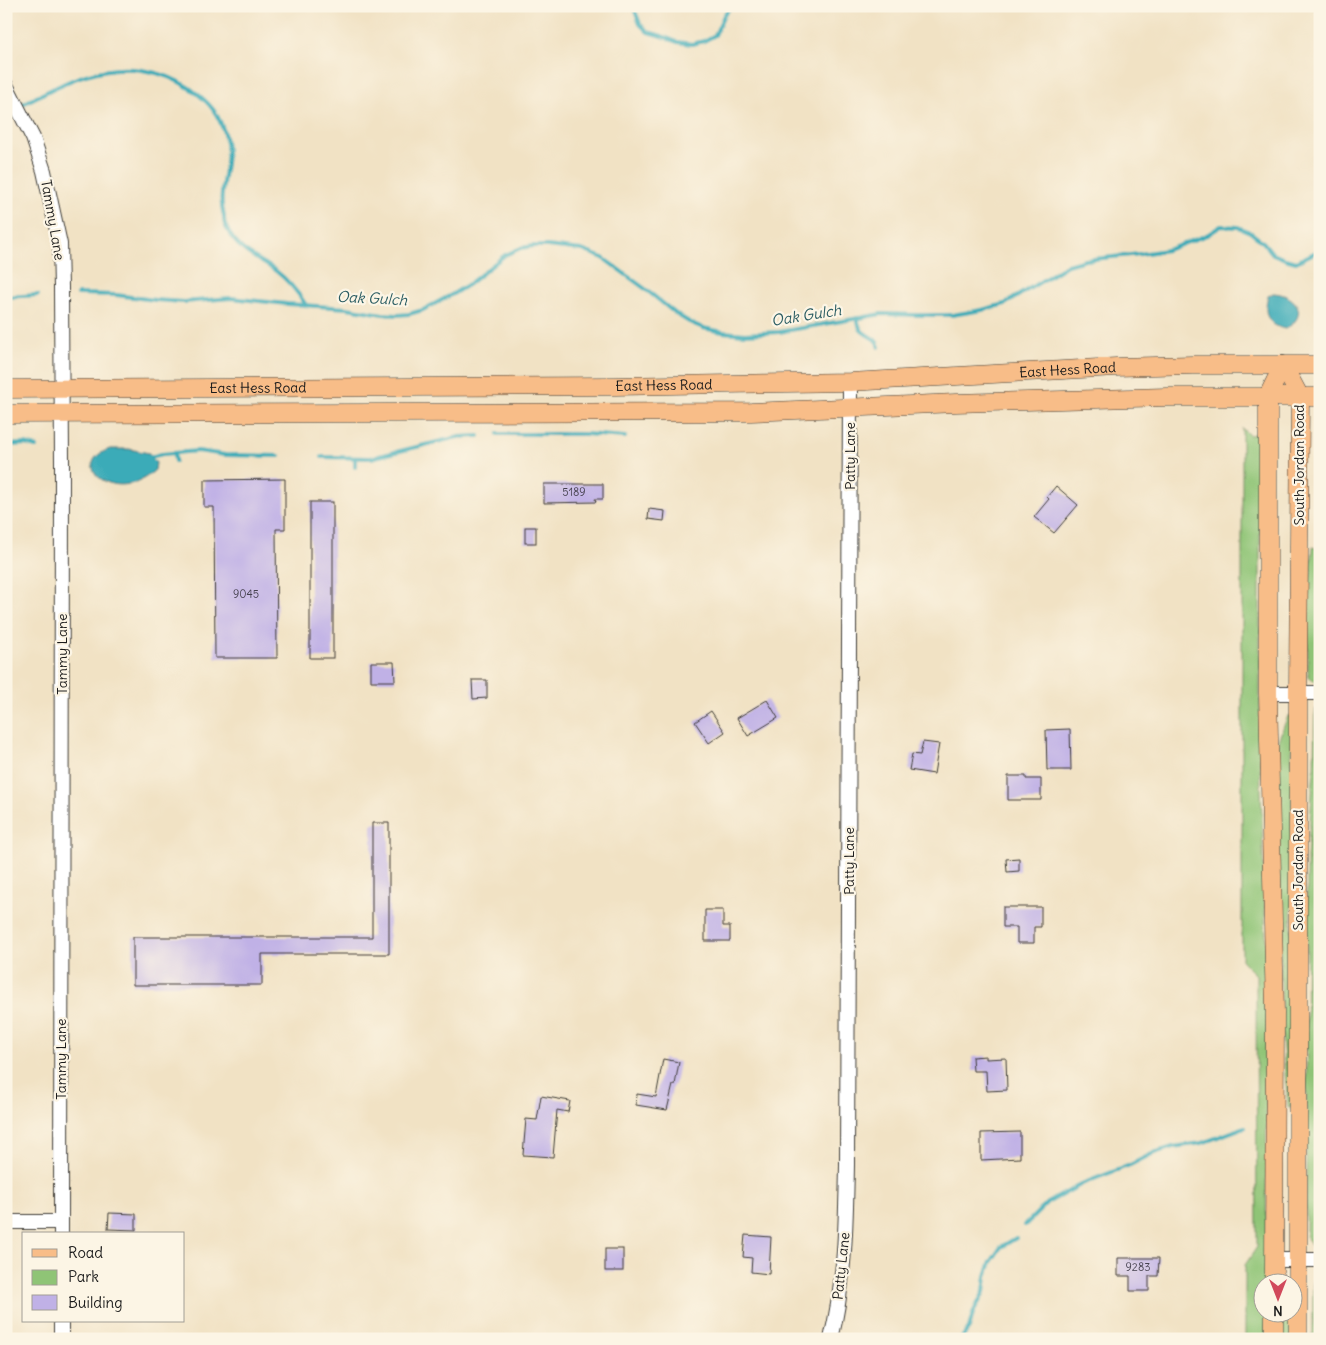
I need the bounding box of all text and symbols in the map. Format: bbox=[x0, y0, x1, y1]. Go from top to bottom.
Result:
street label: Tammy Lane bbox=[37, 178, 69, 262]
water label: Oak Gulch bbox=[336, 287, 408, 309]
water label: Oak Gulch bbox=[770, 300, 843, 330]
street label: East Hess Road bbox=[1019, 358, 1117, 381]
street label: East Hess Road bbox=[615, 375, 713, 395]
street label: East Hess Road bbox=[209, 379, 307, 397]
street label: South Jordan Road bbox=[1290, 405, 1308, 525]
street label: Patty Lane bbox=[841, 422, 859, 490]
house number: 5189 bbox=[562, 485, 586, 499]
house number: 9045 bbox=[233, 587, 259, 601]
street label: Tammy Lane bbox=[53, 613, 71, 695]
street label: South Jordan Road bbox=[1289, 810, 1307, 930]
street label: Patty Lane bbox=[840, 827, 858, 895]
street label: Tammy Lane bbox=[52, 1018, 70, 1100]
street label: Patty Lane bbox=[828, 1231, 854, 1301]
legend bbox=[22, 1232, 185, 1322]
text: Road bbox=[68, 1243, 103, 1262]
house number: 9283 bbox=[1126, 1260, 1150, 1274]
text: Park bbox=[68, 1267, 99, 1286]
north arrow bbox=[1254, 1272, 1304, 1322]
text: Building bbox=[68, 1293, 123, 1312]
text: N bbox=[1273, 1302, 1283, 1320]

